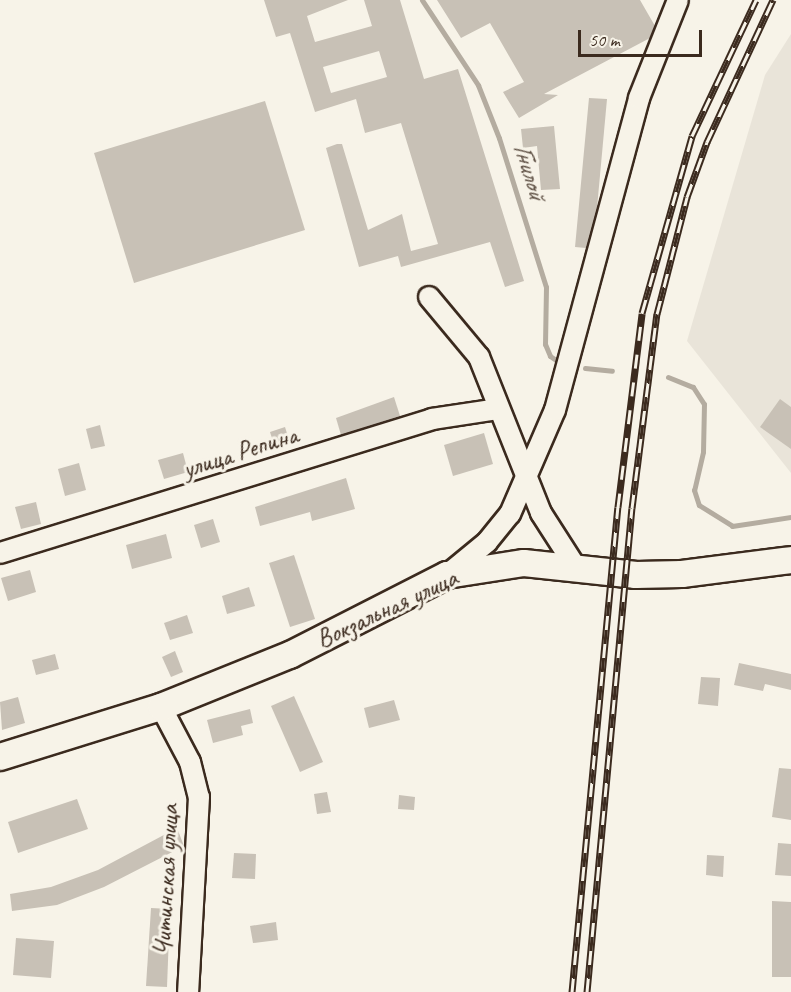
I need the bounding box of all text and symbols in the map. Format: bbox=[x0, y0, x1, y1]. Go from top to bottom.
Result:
scale bar bbox=[581, 18, 706, 56]
text: 50 m bbox=[589, 29, 620, 51]
water label: Гнилой bbox=[506, 139, 554, 203]
street label: улица Репина bbox=[179, 419, 301, 485]
street label: Вокзальная улица bbox=[311, 562, 463, 656]
street label: Читинская улица bbox=[146, 802, 186, 958]

